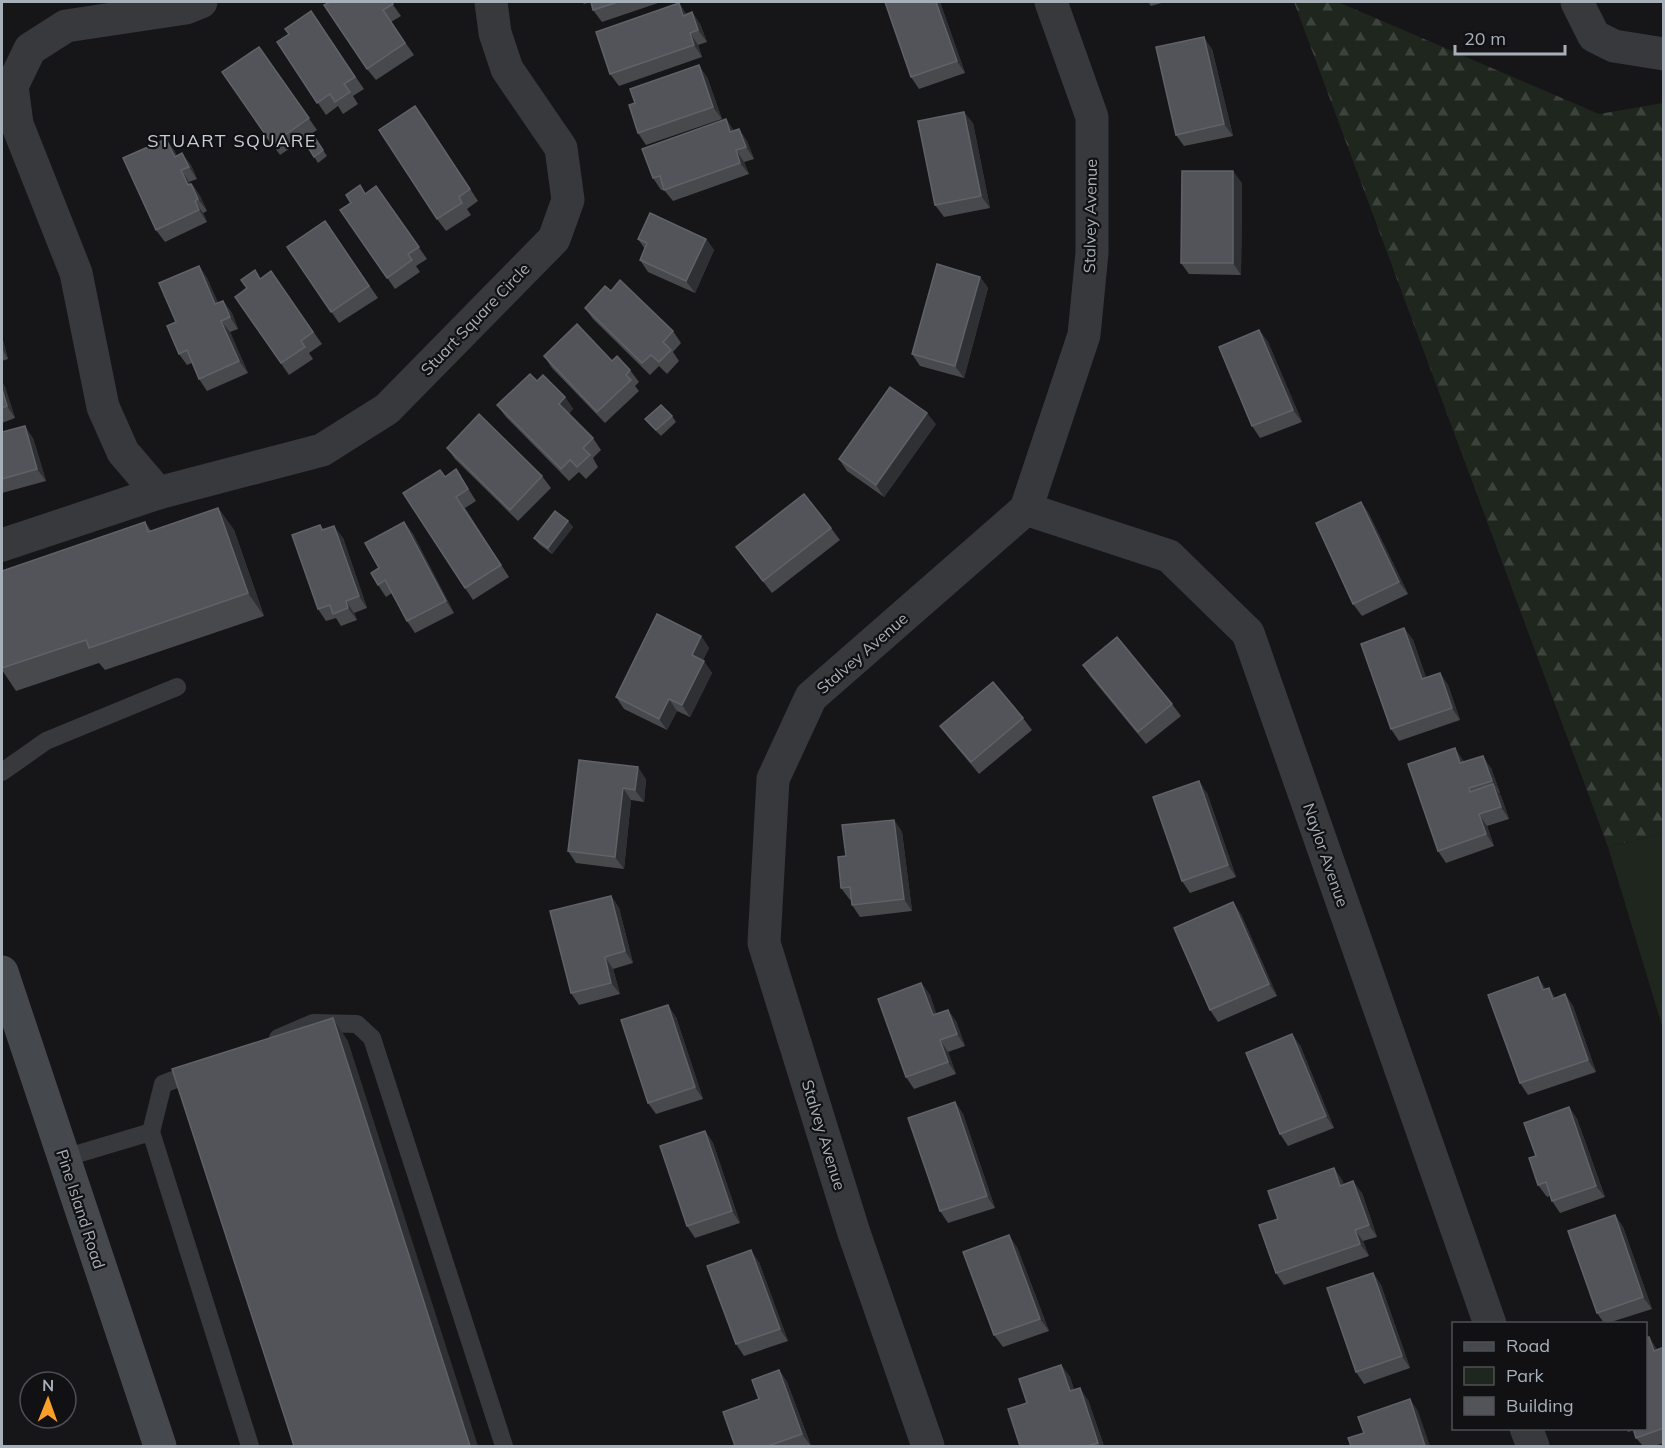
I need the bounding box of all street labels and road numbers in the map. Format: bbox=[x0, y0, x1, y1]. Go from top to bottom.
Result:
street label: Stalvey Avenue bbox=[1079, 159, 1101, 273]
street label: Stuart Square Circle bbox=[416, 259, 534, 379]
street label: Stalvey Avenue bbox=[812, 608, 912, 698]
street label: Naylor Avenue bbox=[1299, 800, 1353, 910]
street label: Stalvey Avenue bbox=[798, 1077, 850, 1193]
street label: Pine Island Road bbox=[52, 1147, 110, 1271]

